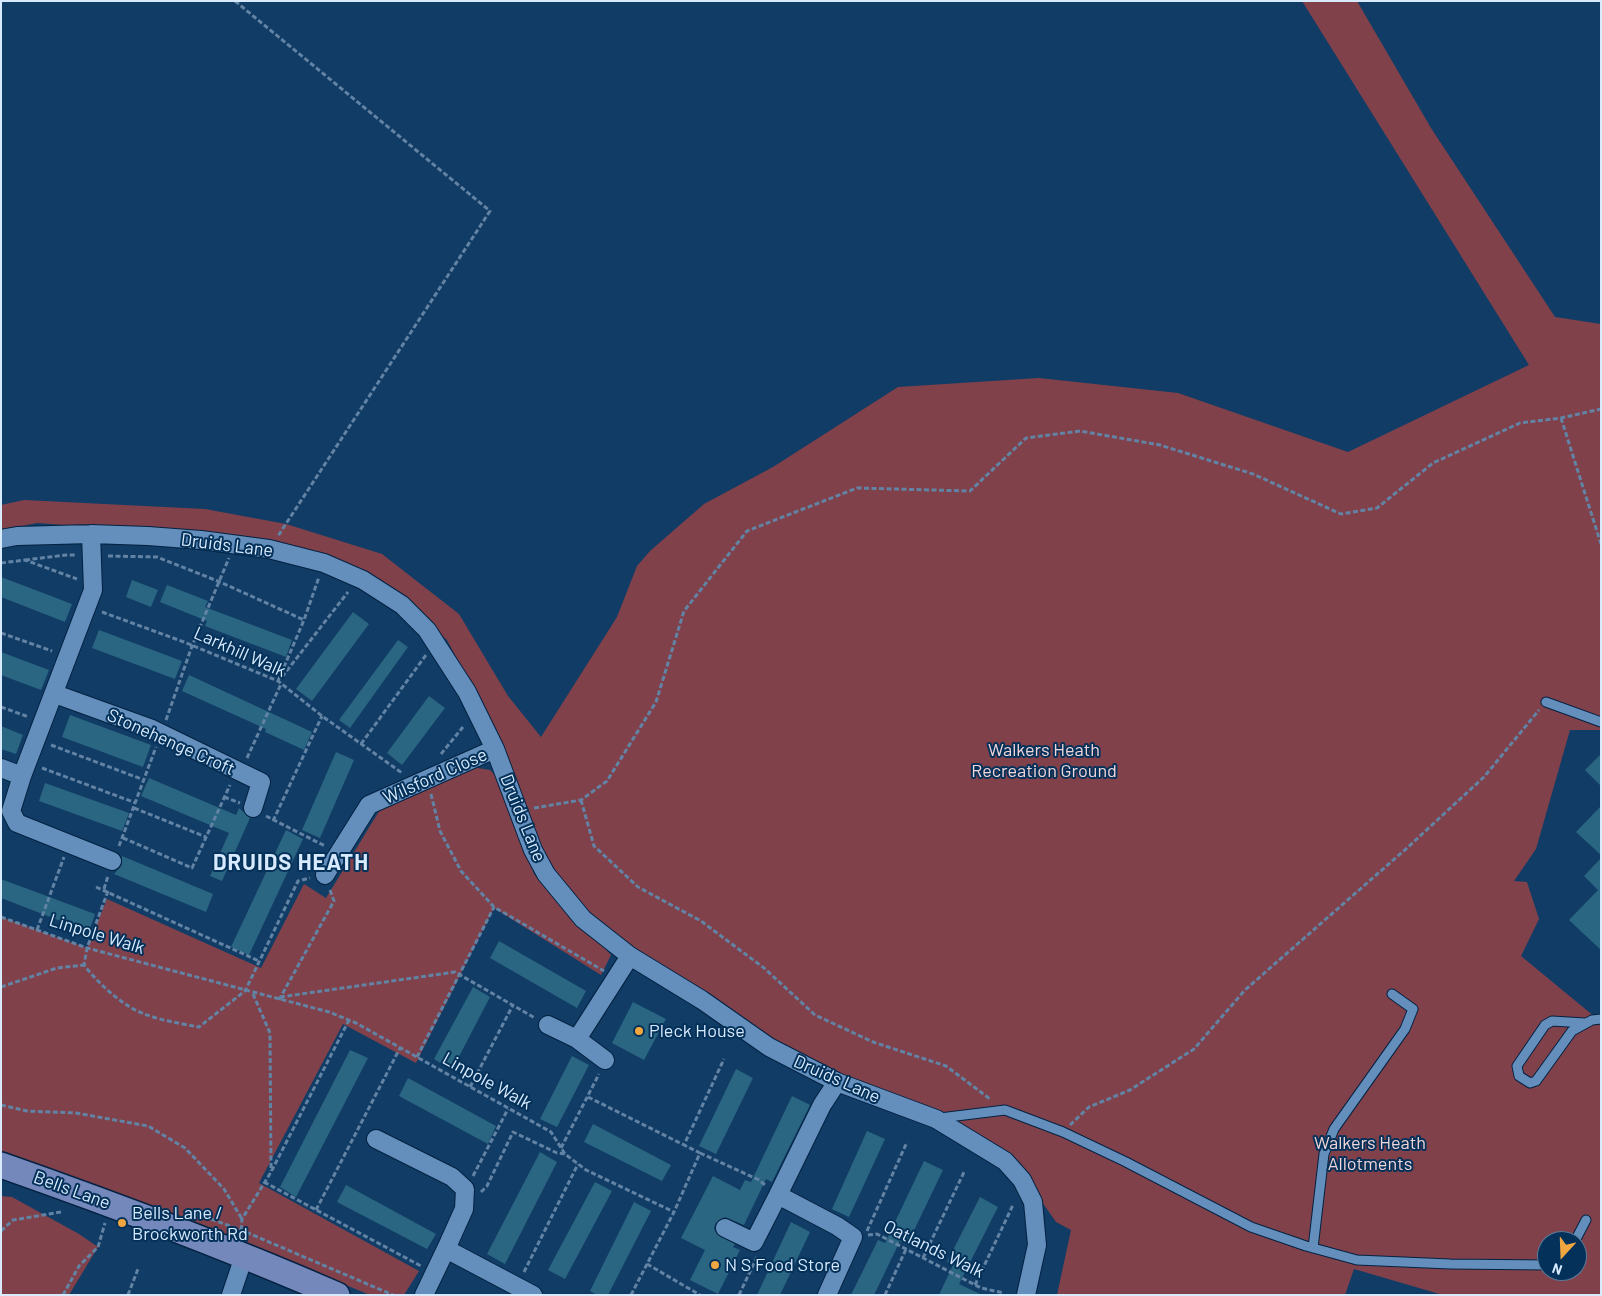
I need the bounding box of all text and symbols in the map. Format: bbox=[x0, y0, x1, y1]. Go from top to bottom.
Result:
street label: Druids Lane bbox=[180, 529, 274, 561]
street label: Larkhill Walk bbox=[191, 622, 289, 682]
street label: Stonehenge Croft bbox=[104, 704, 238, 780]
park label: Walkers Heath Recreation Ground bbox=[971, 739, 1117, 782]
street label: Wilsford Close bbox=[380, 743, 490, 809]
street label: Druids Lane bbox=[496, 771, 550, 865]
district label: DRUIDS HEATH bbox=[211, 850, 371, 876]
street label: Linpole Walk bbox=[47, 909, 147, 959]
place label: Pleck House bbox=[649, 1020, 745, 1042]
marker: Pleck House bbox=[633, 1025, 645, 1037]
street label: Linpole Walk bbox=[439, 1048, 535, 1114]
street label: Druids Lane bbox=[790, 1050, 884, 1108]
park label: Walkers Heath Allotments bbox=[1314, 1132, 1426, 1174]
street label: Bells Lane bbox=[31, 1166, 113, 1214]
place label: Bells Lane / Brockworth Rd bbox=[132, 1202, 248, 1244]
street label: Oatlands Walk bbox=[880, 1215, 988, 1283]
marker: Bells Lane / Brockworth Rd bbox=[116, 1217, 128, 1229]
north arrow bbox=[1537, 1231, 1587, 1281]
place label: N S Food Store bbox=[725, 1254, 840, 1276]
marker: N S Food Store bbox=[709, 1259, 721, 1271]
text: N bbox=[1550, 1260, 1564, 1279]

